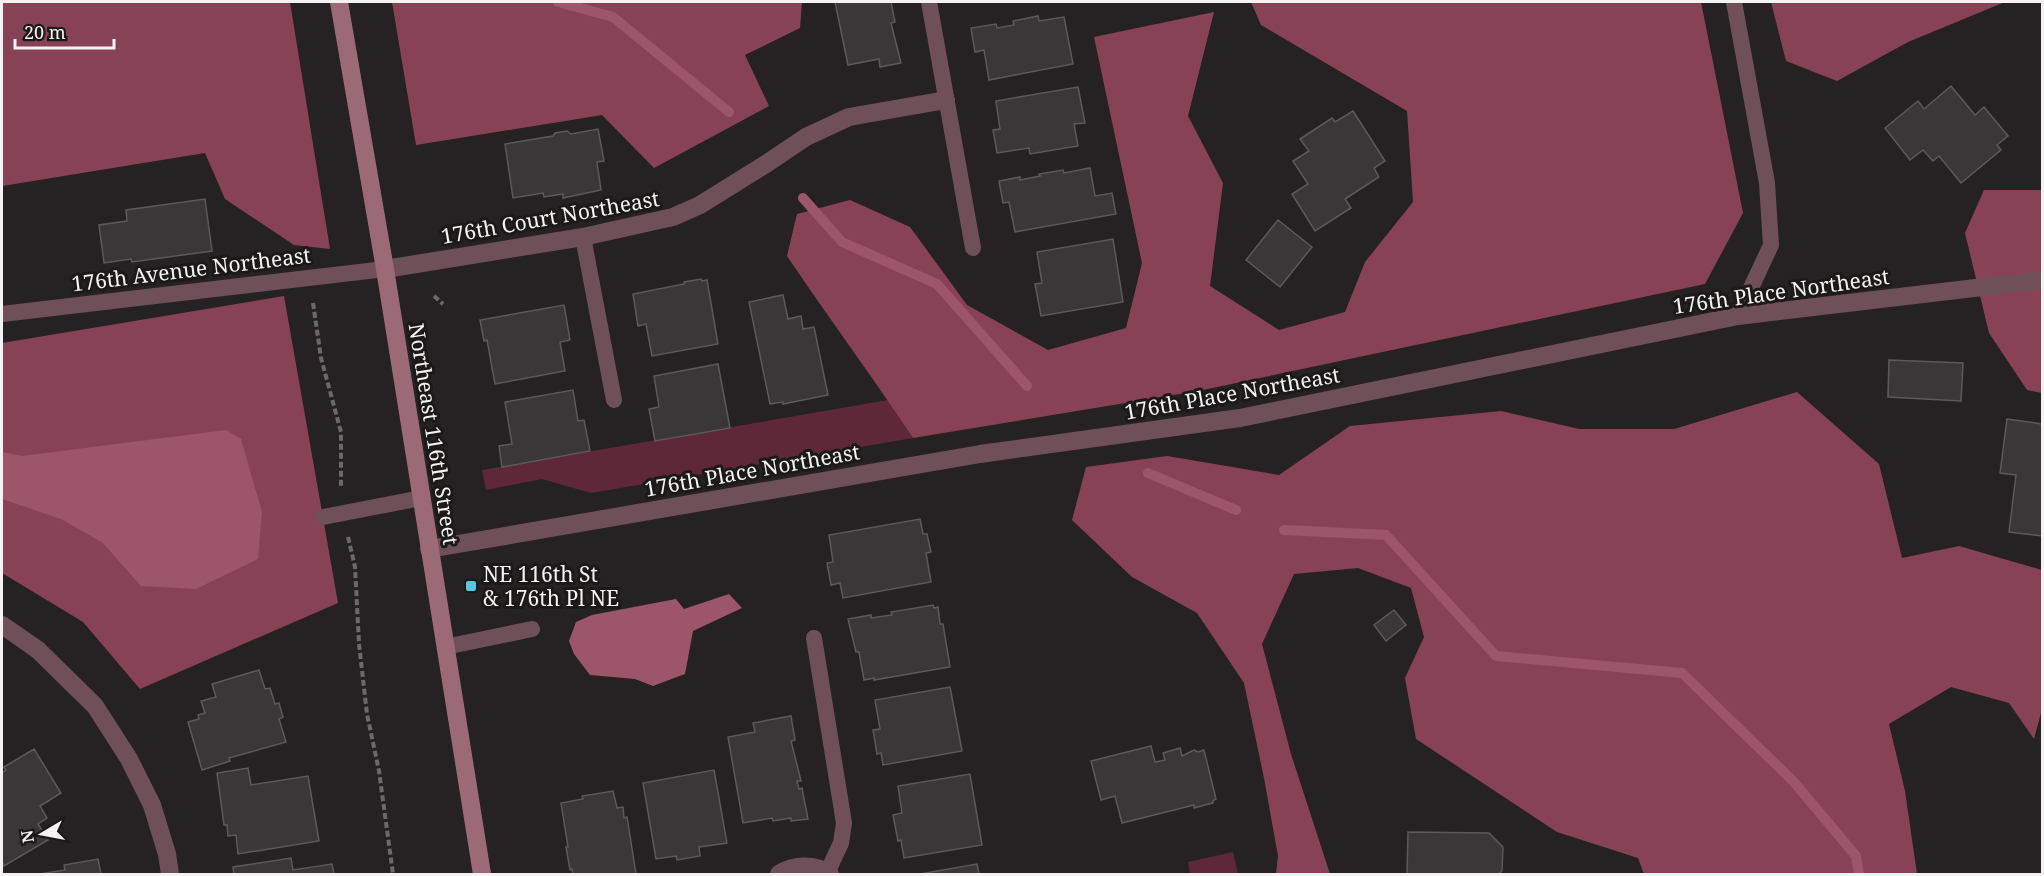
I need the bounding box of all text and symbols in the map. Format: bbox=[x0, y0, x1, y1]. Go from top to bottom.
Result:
scale bar bbox=[15, 12, 114, 50]
text: 20 m bbox=[24, 20, 66, 44]
street label: 176th Court Northeast bbox=[439, 184, 661, 250]
street label: 176th Avenue Northeast bbox=[70, 240, 312, 298]
street label: 176th Place Northeast bbox=[1671, 262, 1891, 320]
street label: Northeast 116th Street bbox=[403, 321, 465, 547]
street label: 176th Place Northeast bbox=[1122, 360, 1342, 426]
street label: 176th Place Northeast bbox=[642, 437, 862, 503]
place label: NE 116th St & 176th Pl NE bbox=[483, 560, 619, 612]
marker: NE 116th St & 176th Pl NE bbox=[464, 579, 478, 593]
north arrow bbox=[12, 804, 72, 864]
text: N bbox=[15, 828, 39, 845]

